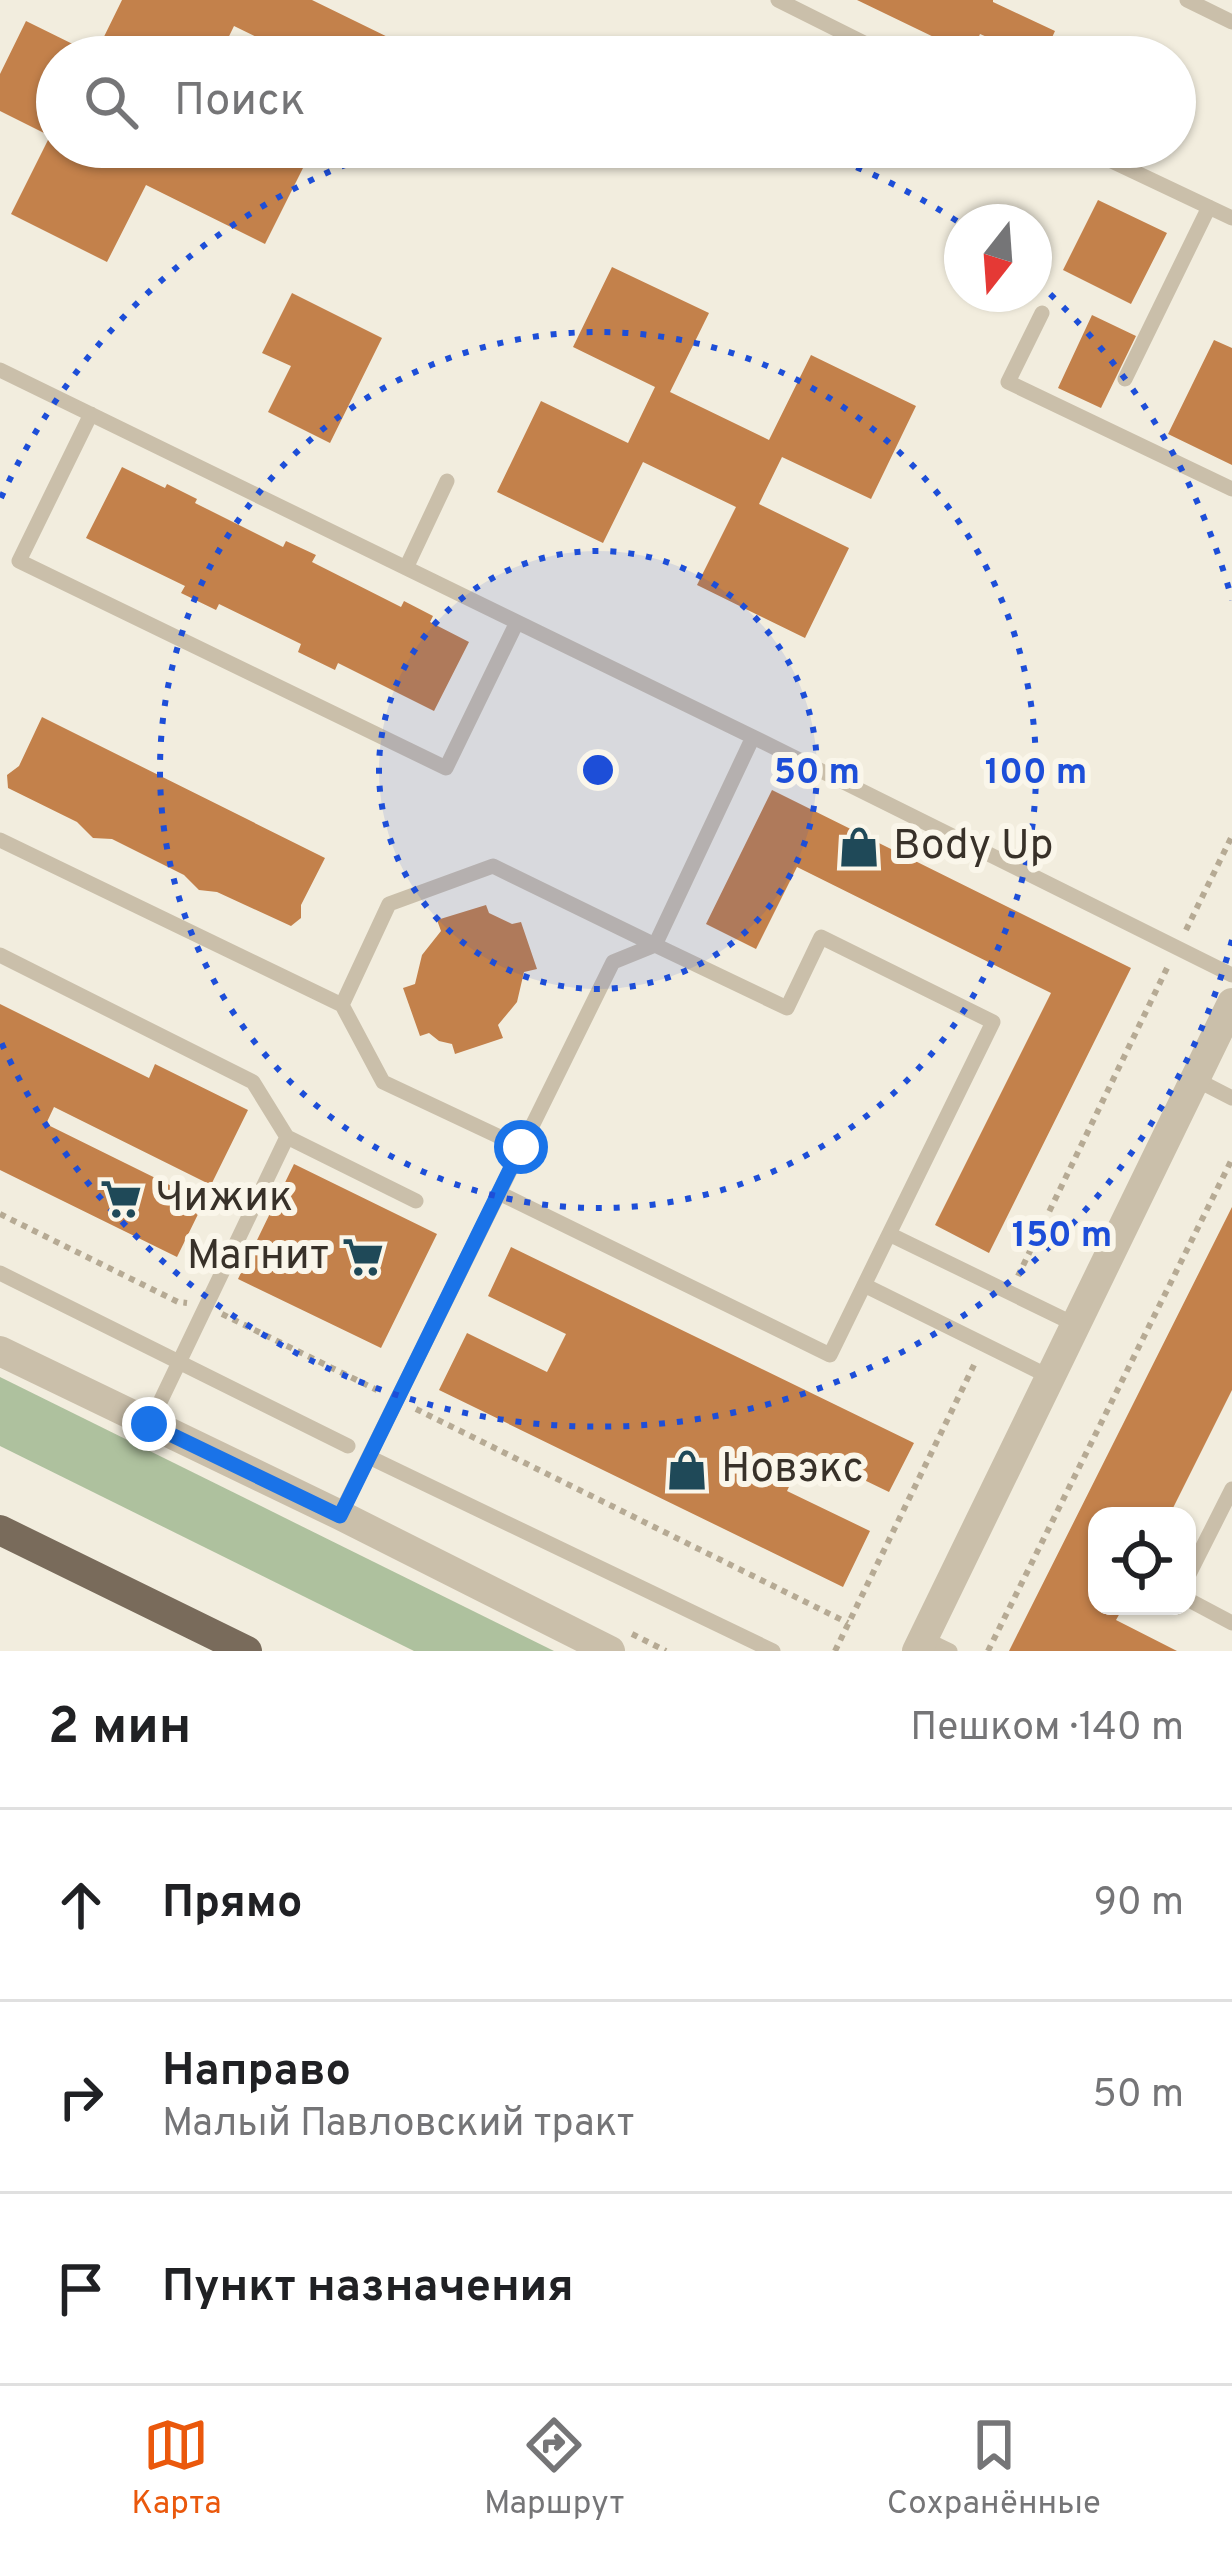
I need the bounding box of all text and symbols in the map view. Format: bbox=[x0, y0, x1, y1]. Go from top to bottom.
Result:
search box bbox=[36, 36, 1196, 168]
icon: search bbox=[78, 69, 144, 135]
text: Поиск bbox=[174, 74, 305, 131]
north arrow bbox=[944, 204, 1052, 312]
centre of rings bbox=[577, 749, 619, 791]
text: 50 m bbox=[774, 751, 860, 797]
text: 100 m bbox=[985, 751, 1087, 797]
place label: Body Up bbox=[893, 821, 1053, 874]
shop icon: Body Up bbox=[836, 824, 882, 870]
route start bbox=[494, 1120, 548, 1174]
place label: Чижик bbox=[155, 1173, 293, 1226]
supermarket icon: Чижик bbox=[98, 1176, 144, 1222]
text: 150 m bbox=[1012, 1214, 1112, 1260]
place label: Магнит bbox=[187, 1231, 329, 1284]
supermarket icon: Магнит bbox=[340, 1234, 386, 1280]
route end bbox=[122, 1397, 176, 1451]
place label: Новэкс bbox=[721, 1444, 864, 1497]
shop icon: Новэкс bbox=[664, 1447, 710, 1493]
map controls bbox=[1088, 1507, 1196, 1615]
button: locate bbox=[1088, 1507, 1196, 1615]
text: 2 мин bbox=[48, 1697, 191, 1762]
text: Пешком · 140 m bbox=[910, 1705, 1184, 1754]
icon: ahead bbox=[48, 1872, 114, 1938]
text: Прямо bbox=[162, 1876, 303, 1933]
text: 90 m bbox=[1094, 1880, 1184, 1929]
text: Направо bbox=[162, 2044, 351, 2101]
icon: right bbox=[48, 2064, 114, 2130]
text: 50 m bbox=[1093, 2072, 1184, 2121]
text: Малый Павловский тракт bbox=[162, 2101, 634, 2150]
icon: arrive bbox=[48, 2256, 114, 2322]
text: Пункт назначения bbox=[162, 2260, 574, 2317]
tab: Карта bbox=[131, 2412, 222, 2526]
tab: Маршрут bbox=[484, 2412, 624, 2526]
tab: Сохранённые bbox=[887, 2412, 1101, 2526]

